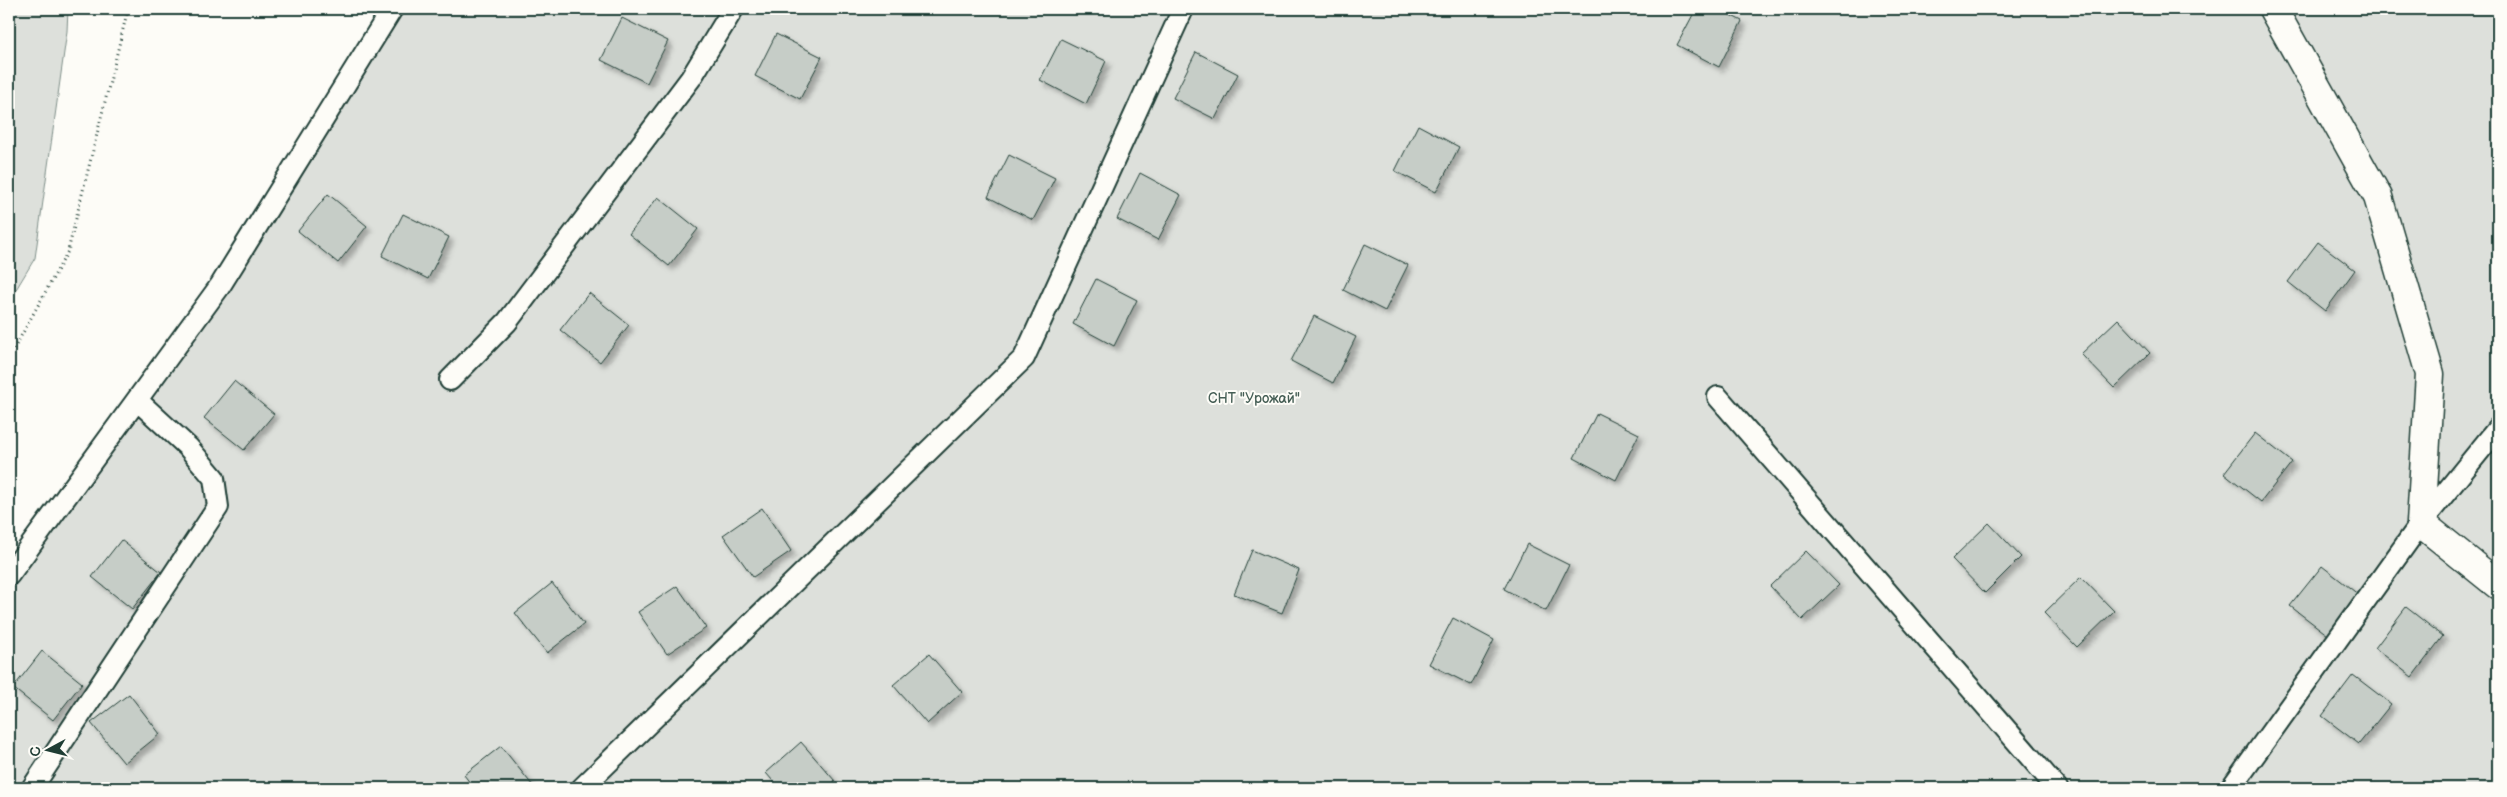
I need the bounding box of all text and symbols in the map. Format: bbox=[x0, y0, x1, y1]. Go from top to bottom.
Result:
park label: СНТ "Урожай" bbox=[1208, 390, 1300, 407]
north arrow bbox=[22, 724, 72, 774]
text: С bbox=[27, 745, 45, 757]

